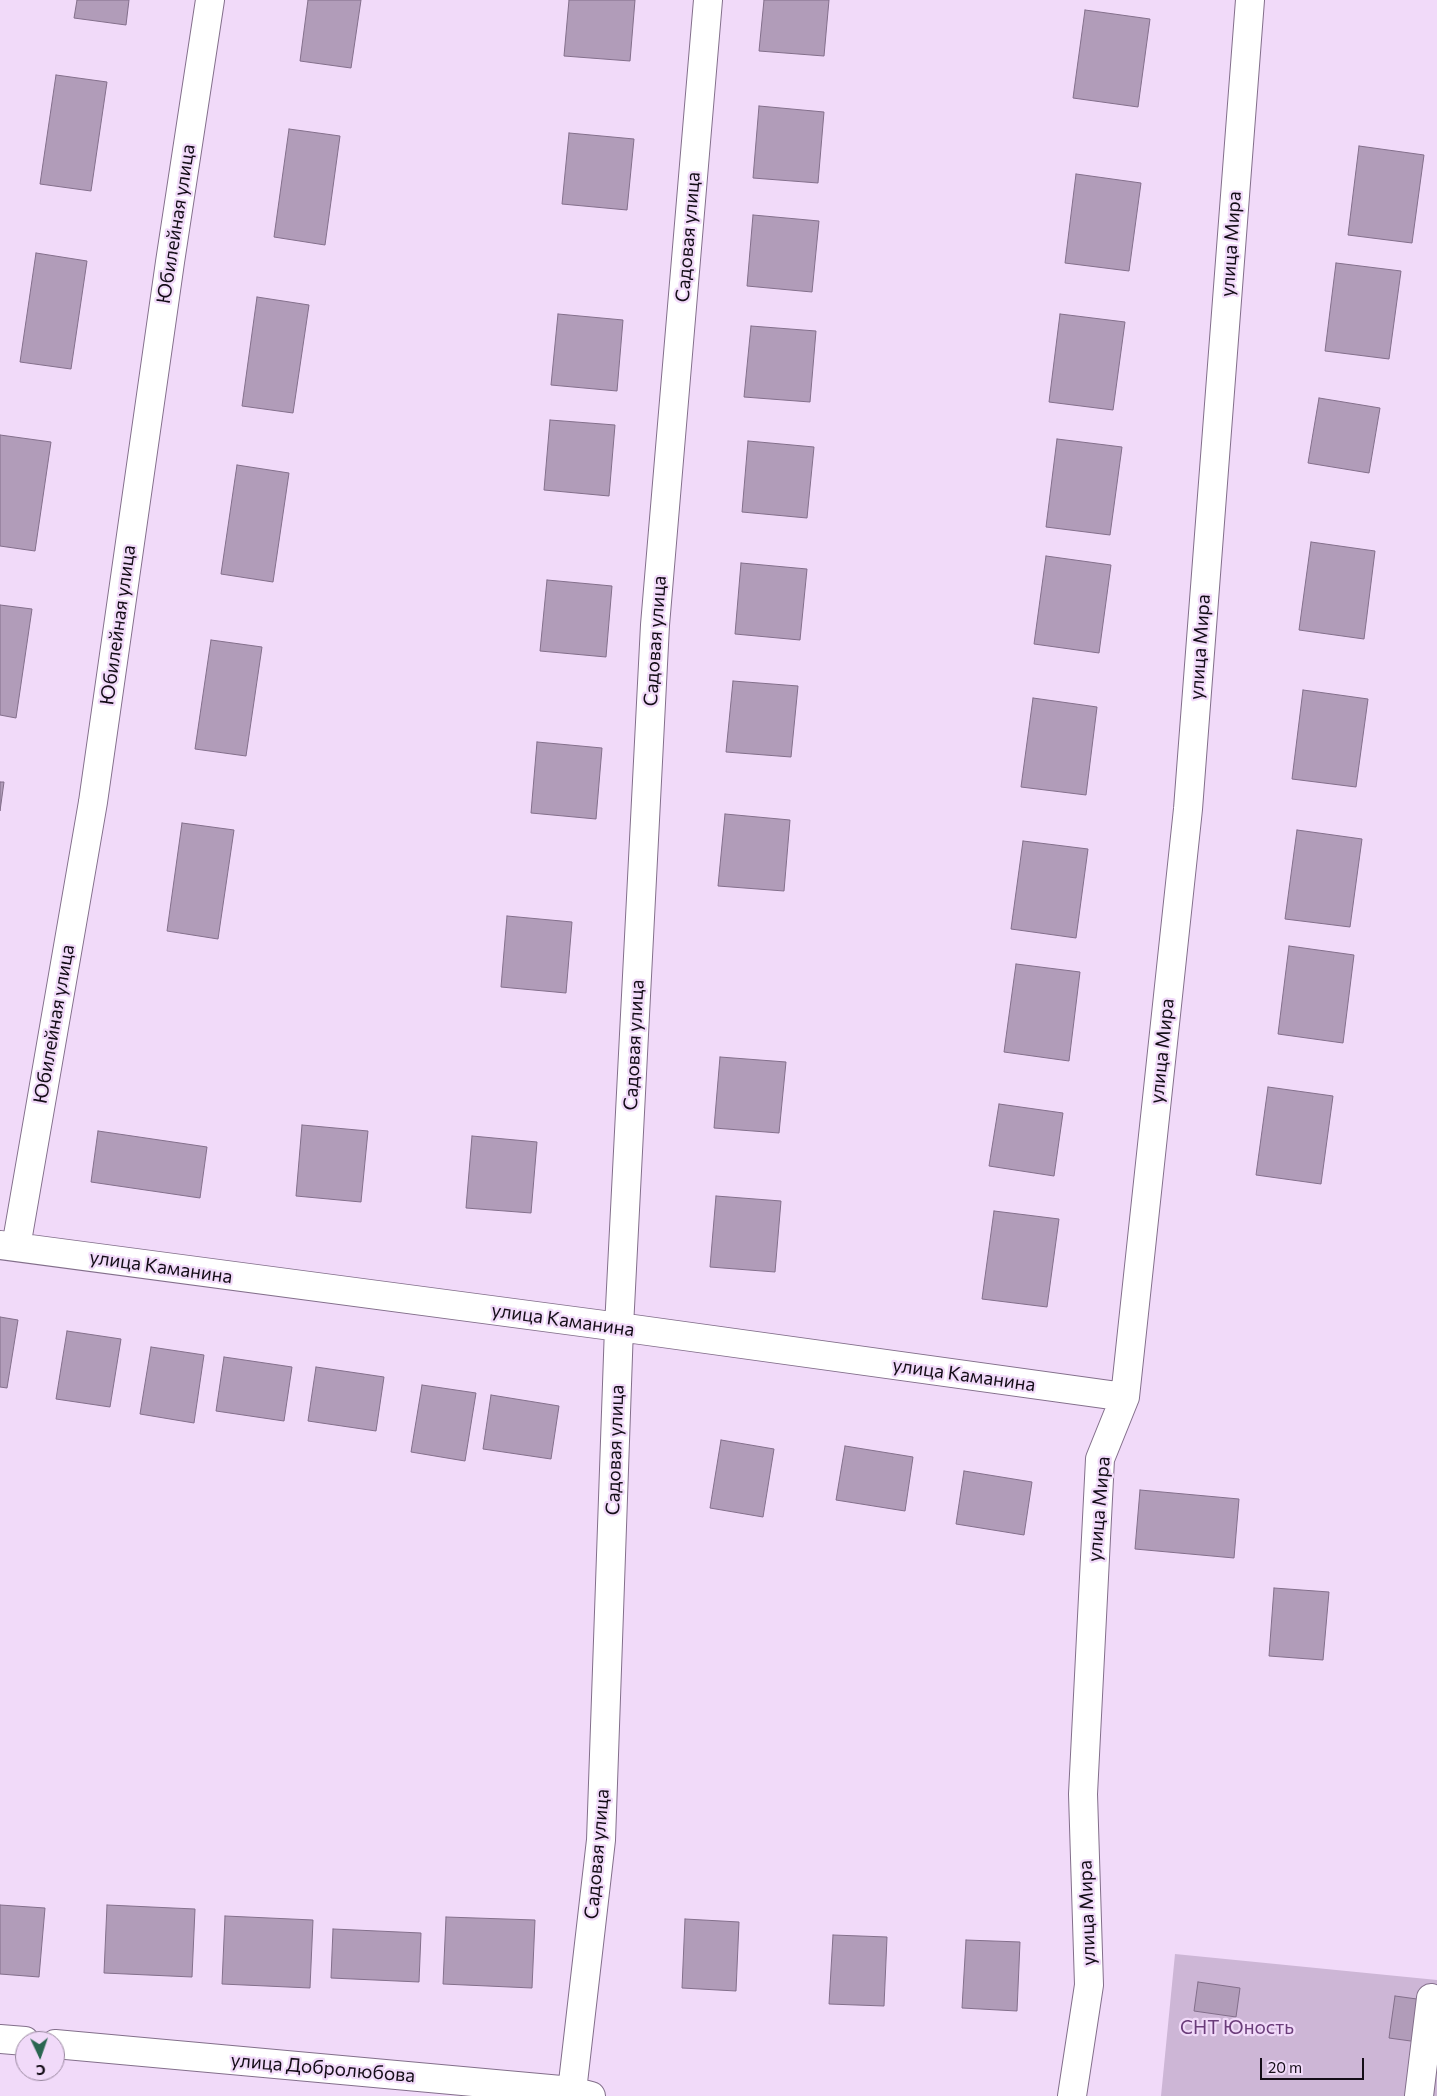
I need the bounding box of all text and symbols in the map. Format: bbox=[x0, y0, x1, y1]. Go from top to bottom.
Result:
street label: Юбилейная улица bbox=[152, 143, 200, 305]
street label: Садовая улица bbox=[671, 171, 705, 303]
street label: улица Мира bbox=[1216, 191, 1246, 297]
street label: Юбилейная улица bbox=[95, 544, 141, 706]
street label: Садовая улица bbox=[639, 575, 671, 707]
street label: улица Мира bbox=[1185, 594, 1215, 700]
street label: Юбилейная улица bbox=[29, 943, 79, 1105]
street label: Садовая улица bbox=[619, 979, 649, 1111]
street label: улица Мира bbox=[1145, 997, 1179, 1105]
street label: улица Каманина bbox=[88, 1246, 234, 1288]
street label: улица Каманина bbox=[490, 1299, 636, 1341]
street label: улица Каманина bbox=[891, 1354, 1037, 1396]
street label: Садовая улица bbox=[601, 1384, 629, 1516]
street label: улица Мира bbox=[1083, 1455, 1115, 1563]
street label: Садовая улица bbox=[580, 1788, 614, 1920]
street label: улица Мира bbox=[1074, 1860, 1100, 1966]
park label: СНТ Юность bbox=[1180, 2017, 1294, 2039]
north arrow bbox=[15, 2031, 65, 2081]
scale bar bbox=[1262, 2048, 1366, 2080]
street label: улица Добролюбова bbox=[230, 2049, 416, 2087]
text: 20 m bbox=[1268, 2058, 1302, 2076]
text: С bbox=[36, 2062, 46, 2079]

